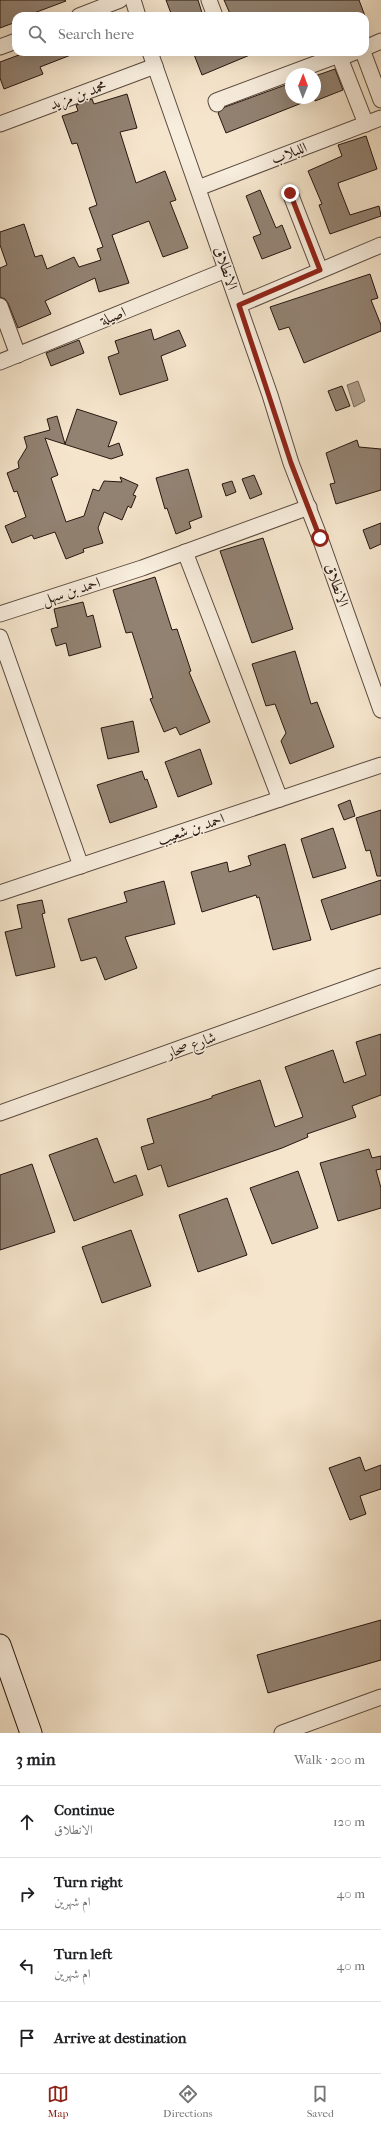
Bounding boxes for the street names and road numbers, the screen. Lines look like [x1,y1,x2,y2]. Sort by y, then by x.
street label: محمد بن مزيد [47,76,110,115]
street label: اللبلاب [269,138,309,168]
street label: الانطلاق [210,244,242,292]
street label: اصيلة [97,303,129,330]
street label: الانطلاق [321,561,353,609]
street label: احمد بن سهل [39,573,103,611]
street label: احمد بن شعيب [155,809,227,850]
street label: شارع صحار [162,1028,220,1067]

